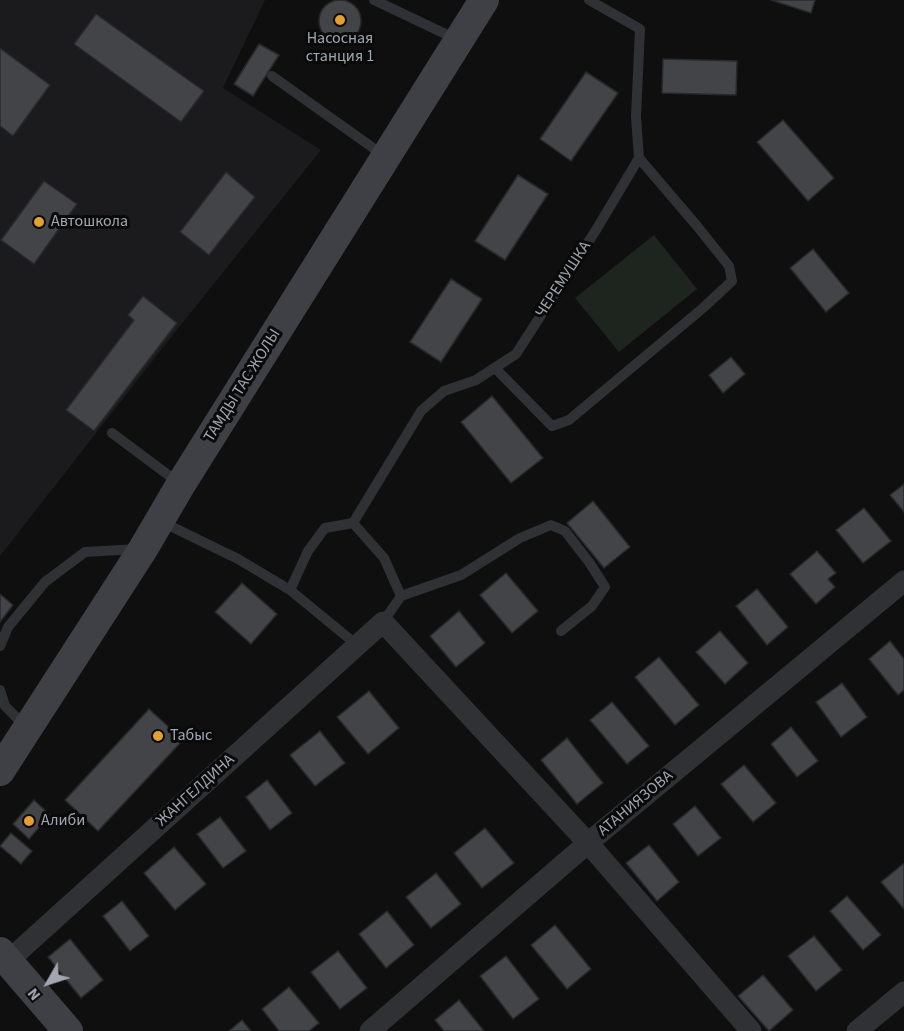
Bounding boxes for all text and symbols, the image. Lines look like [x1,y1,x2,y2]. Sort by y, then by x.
marker: Насосная станция 1 [333,13,347,27]
place label: Насосная станция 1 [306,29,374,67]
place label: Автошкола [51,212,128,232]
marker: Автошкола [32,215,46,229]
street label: ЧЕРЕМУШКА [532,238,596,322]
street label: ТАМДЫ ТАС ЖОЛЫ [201,326,285,446]
place label: Табыс [170,726,212,746]
marker: Табыс [151,729,165,743]
street label: ЖАНГЕЛДИНА [153,751,239,831]
street label: АТАНИЯЗОВА [594,767,678,841]
place label: Алиби [41,811,85,831]
marker: Алиби [22,814,36,828]
north arrow [18,953,78,1013]
text: N [22,983,46,1005]

